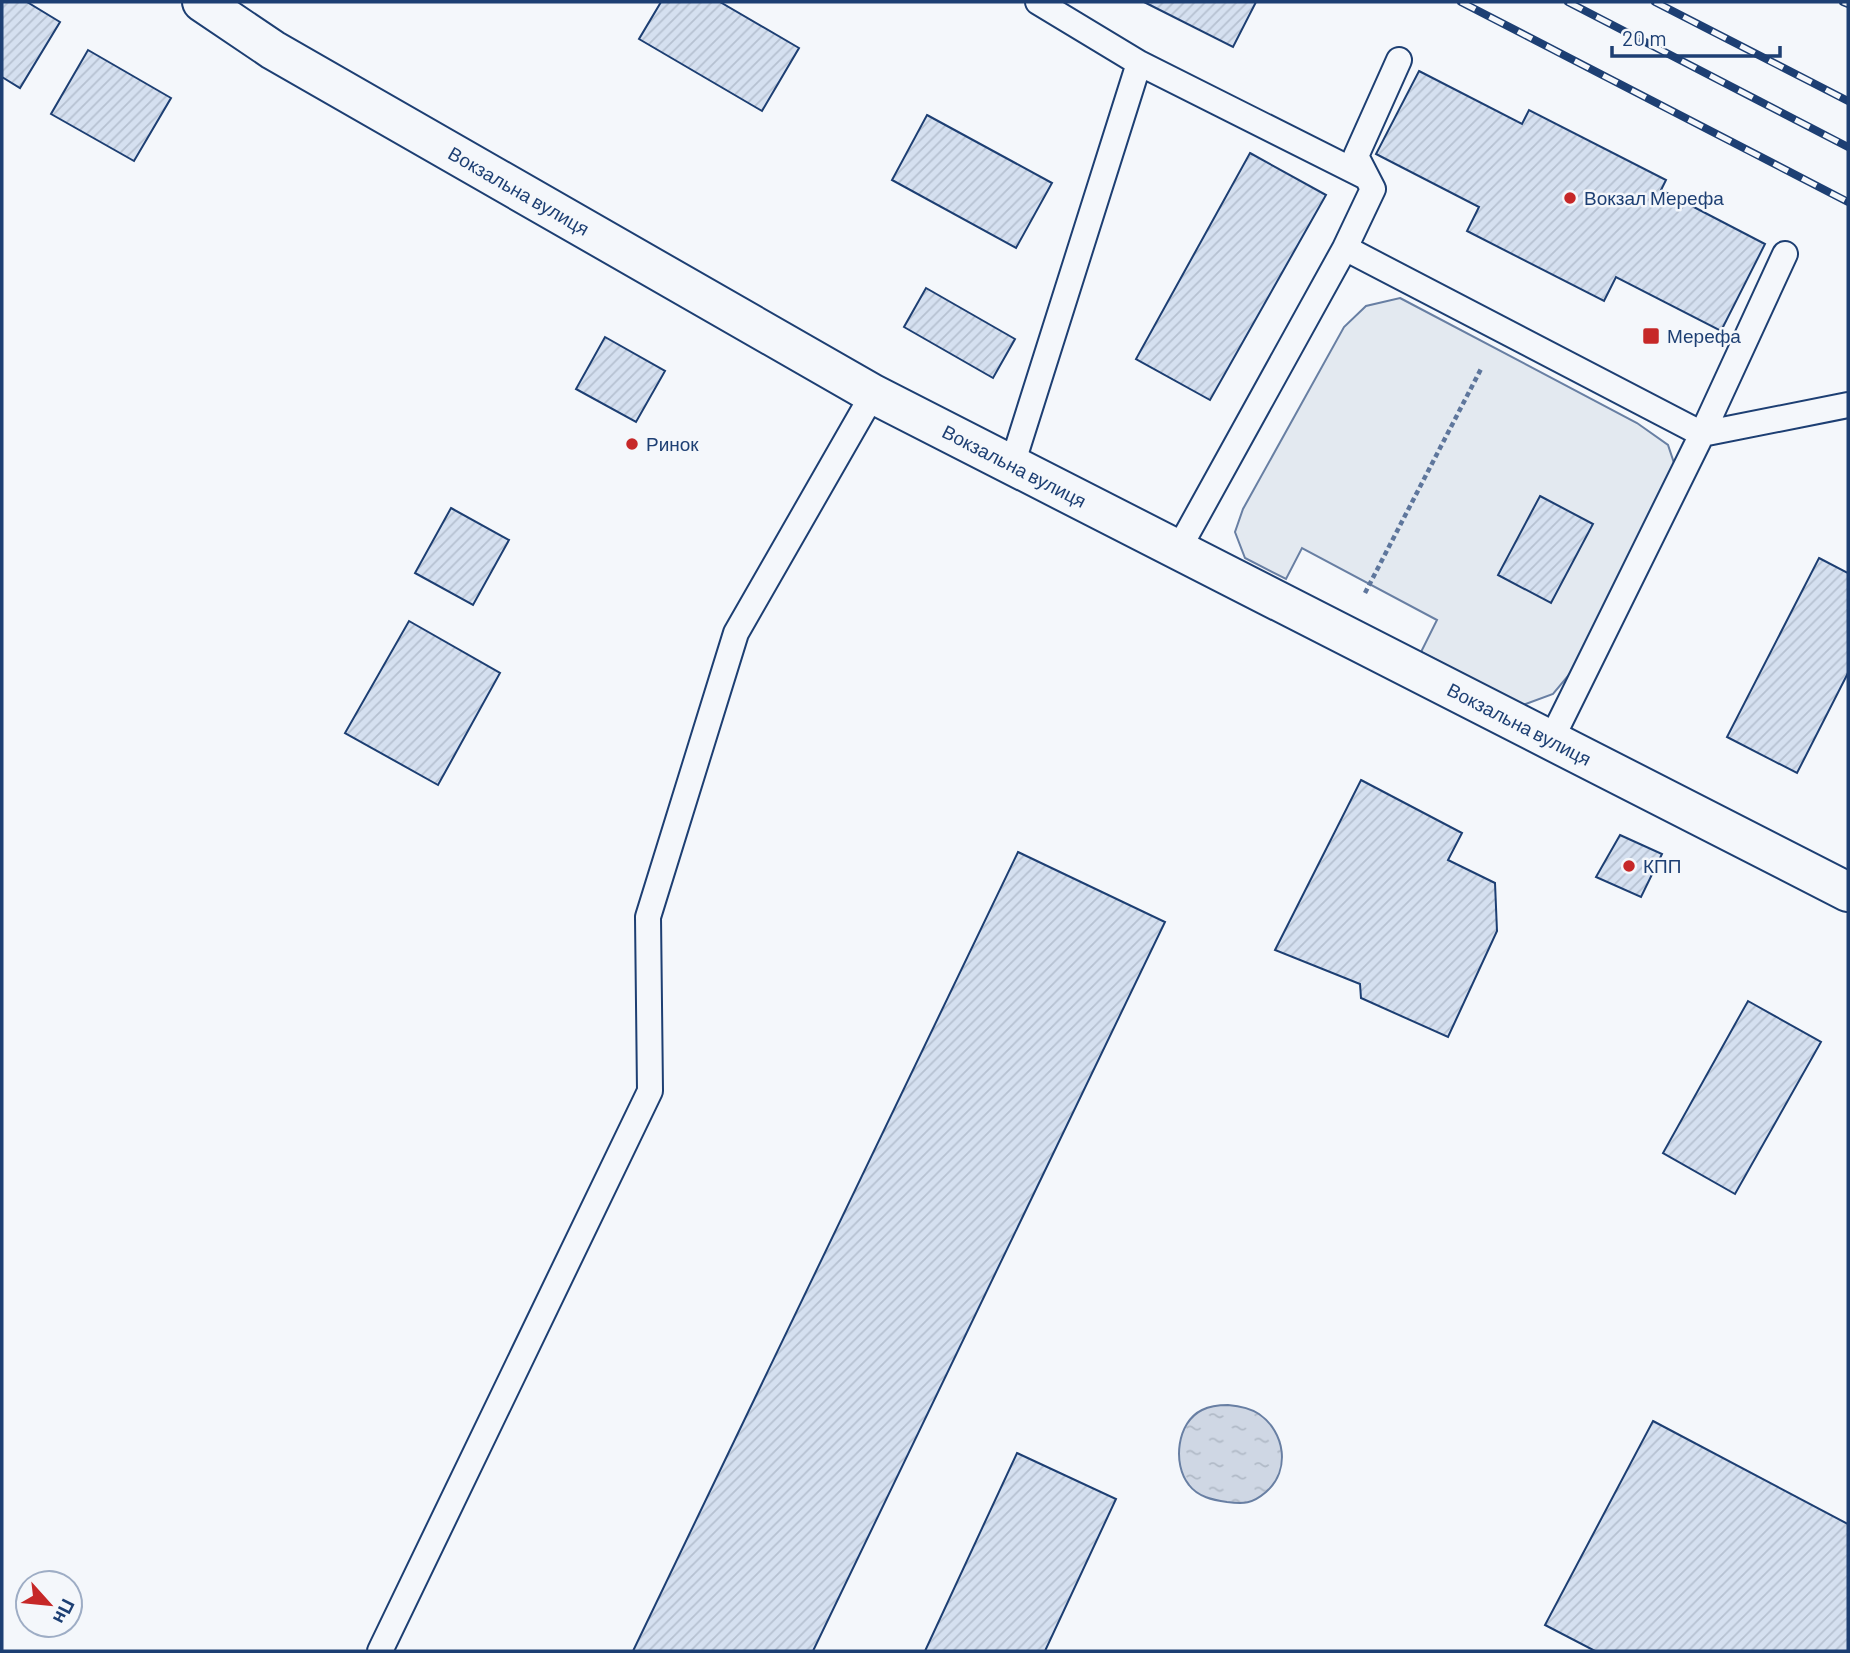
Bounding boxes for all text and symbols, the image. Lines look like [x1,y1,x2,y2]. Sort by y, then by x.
scale bar [1612,14,1780,58]
text: 20 m [1622,25,1667,50]
street label: Вокзальна вулиця [444,141,594,240]
place label: Вокзал Мерефа [1584,186,1724,209]
marker: Вокзал Мерефа [1562,190,1578,206]
place label: Мерефа [1667,324,1741,347]
marker: Мерефа [1641,326,1661,346]
street label: Вокзальна вулиця [939,419,1090,512]
place label: Ринок [646,432,699,455]
marker: Ринок [624,436,640,452]
street label: Вокзальна вулиця [1444,677,1595,770]
place label: КПП [1643,854,1681,877]
marker: КПП [1621,858,1637,874]
north arrow [14,1569,84,1639]
text: Пн [49,1596,81,1628]

